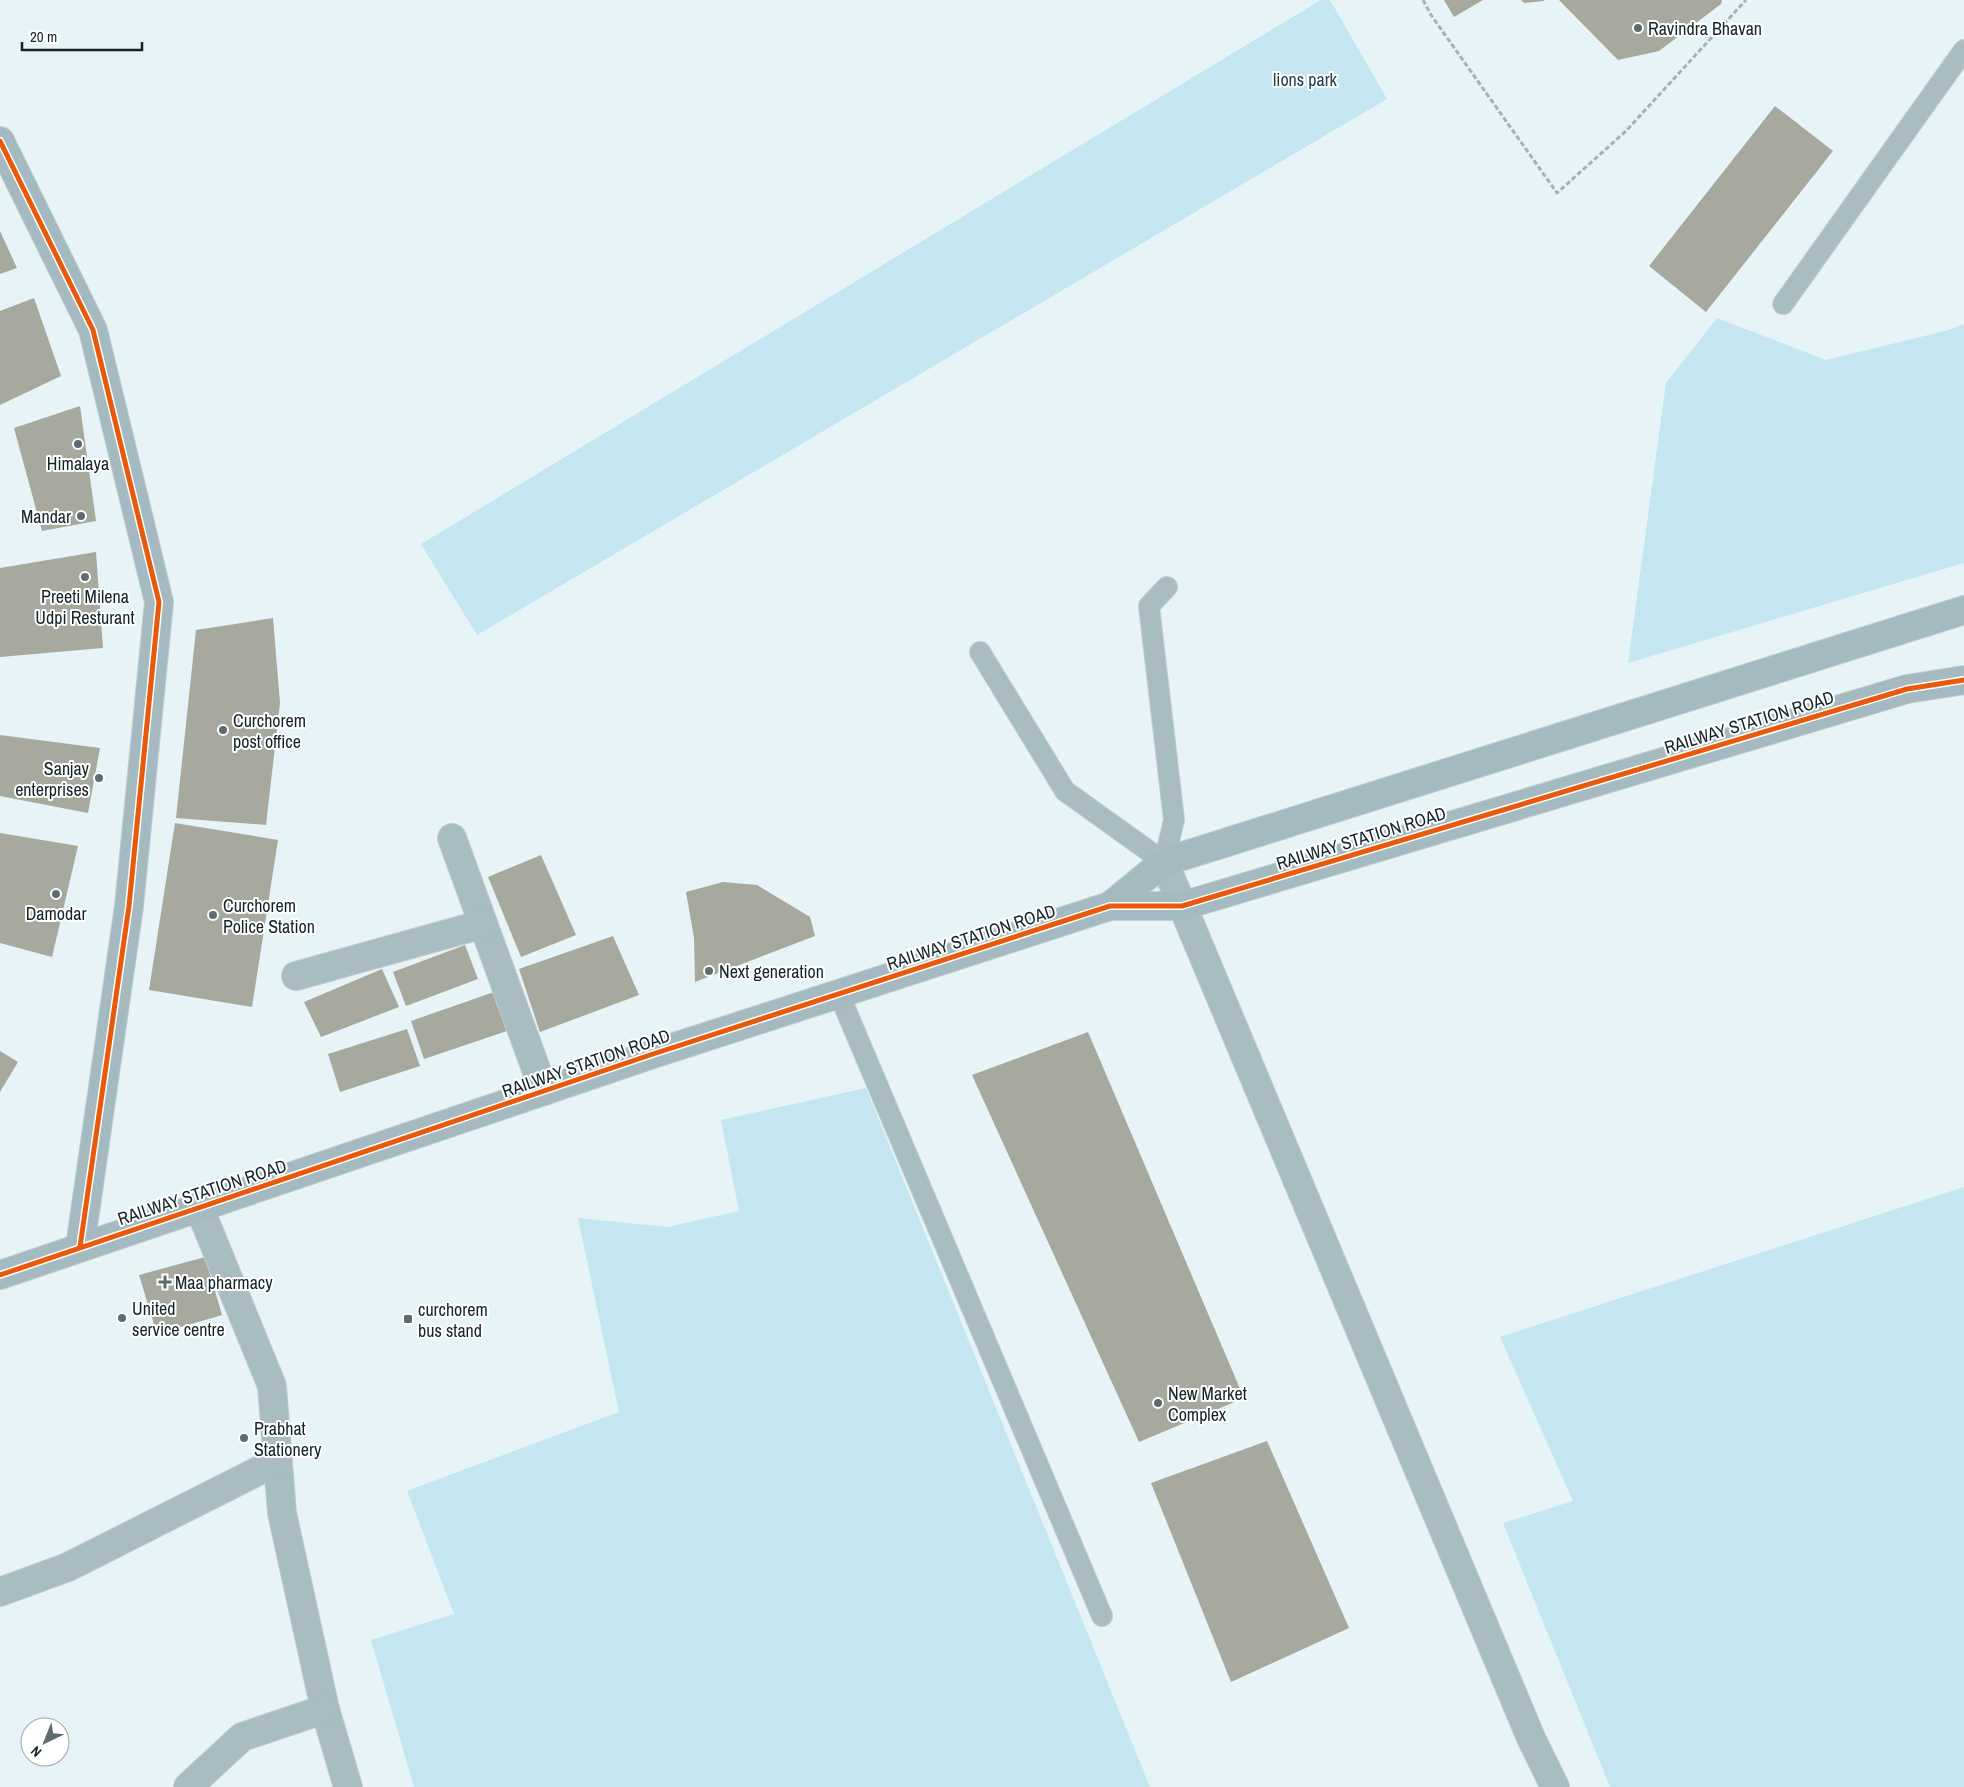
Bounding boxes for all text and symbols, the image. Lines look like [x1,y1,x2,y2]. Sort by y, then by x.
place label: Ravindra Bhavan [1648,16,1762,41]
scale bar [22,20,142,52]
marker: Ravindra Bhavan [1632,22,1644,34]
text: 20 m [30,26,57,47]
park label: lions park [1273,67,1338,92]
marker: Himalaya [72,438,84,450]
place label: Himalaya [47,451,109,476]
place label: Mandar [21,504,71,529]
marker: Mandar [75,510,87,522]
marker: Preeti Milena Udpi Resturant [79,571,91,583]
place label: Preeti Milena Udpi Resturant [35,584,135,630]
street label: RAILWAY STATION ROAD [1661,684,1837,760]
place label: Curchorem post office [233,708,306,754]
marker: Curchorem post office [217,724,229,736]
place label: Sanjay enterprises [15,756,90,802]
marker: Sanjay enterprises [93,772,105,784]
street label: RAILWAY STATION ROAD [1273,800,1449,876]
marker: Damodar [50,888,62,900]
place label: Curchorem Police Station [223,893,315,939]
street label: RAILWAY STATION ROAD [883,898,1059,976]
place label: Damodar [26,901,86,926]
marker: Curchorem Police Station [207,909,219,921]
place label: Next generation [719,959,824,984]
marker: Next generation [703,965,715,977]
street label: RAILWAY STATION ROAD [499,1023,673,1103]
street label: RAILWAY STATION ROAD [114,1153,290,1231]
place label: Maa pharmacy [175,1270,273,1295]
marker: Maa pharmacy [159,1276,171,1288]
place label: United service centre [132,1296,225,1342]
place label: curchorem bus stand [418,1297,488,1343]
marker: United service centre [116,1312,128,1324]
marker: curchorem bus stand [402,1313,414,1325]
place label: New Market Complex [1168,1381,1247,1427]
marker: New Market Complex [1152,1397,1164,1409]
place label: Prabhat Stationery [254,1416,322,1462]
marker: Prabhat Stationery [238,1432,250,1444]
north arrow [20,1717,70,1767]
text: N [27,1742,45,1761]

